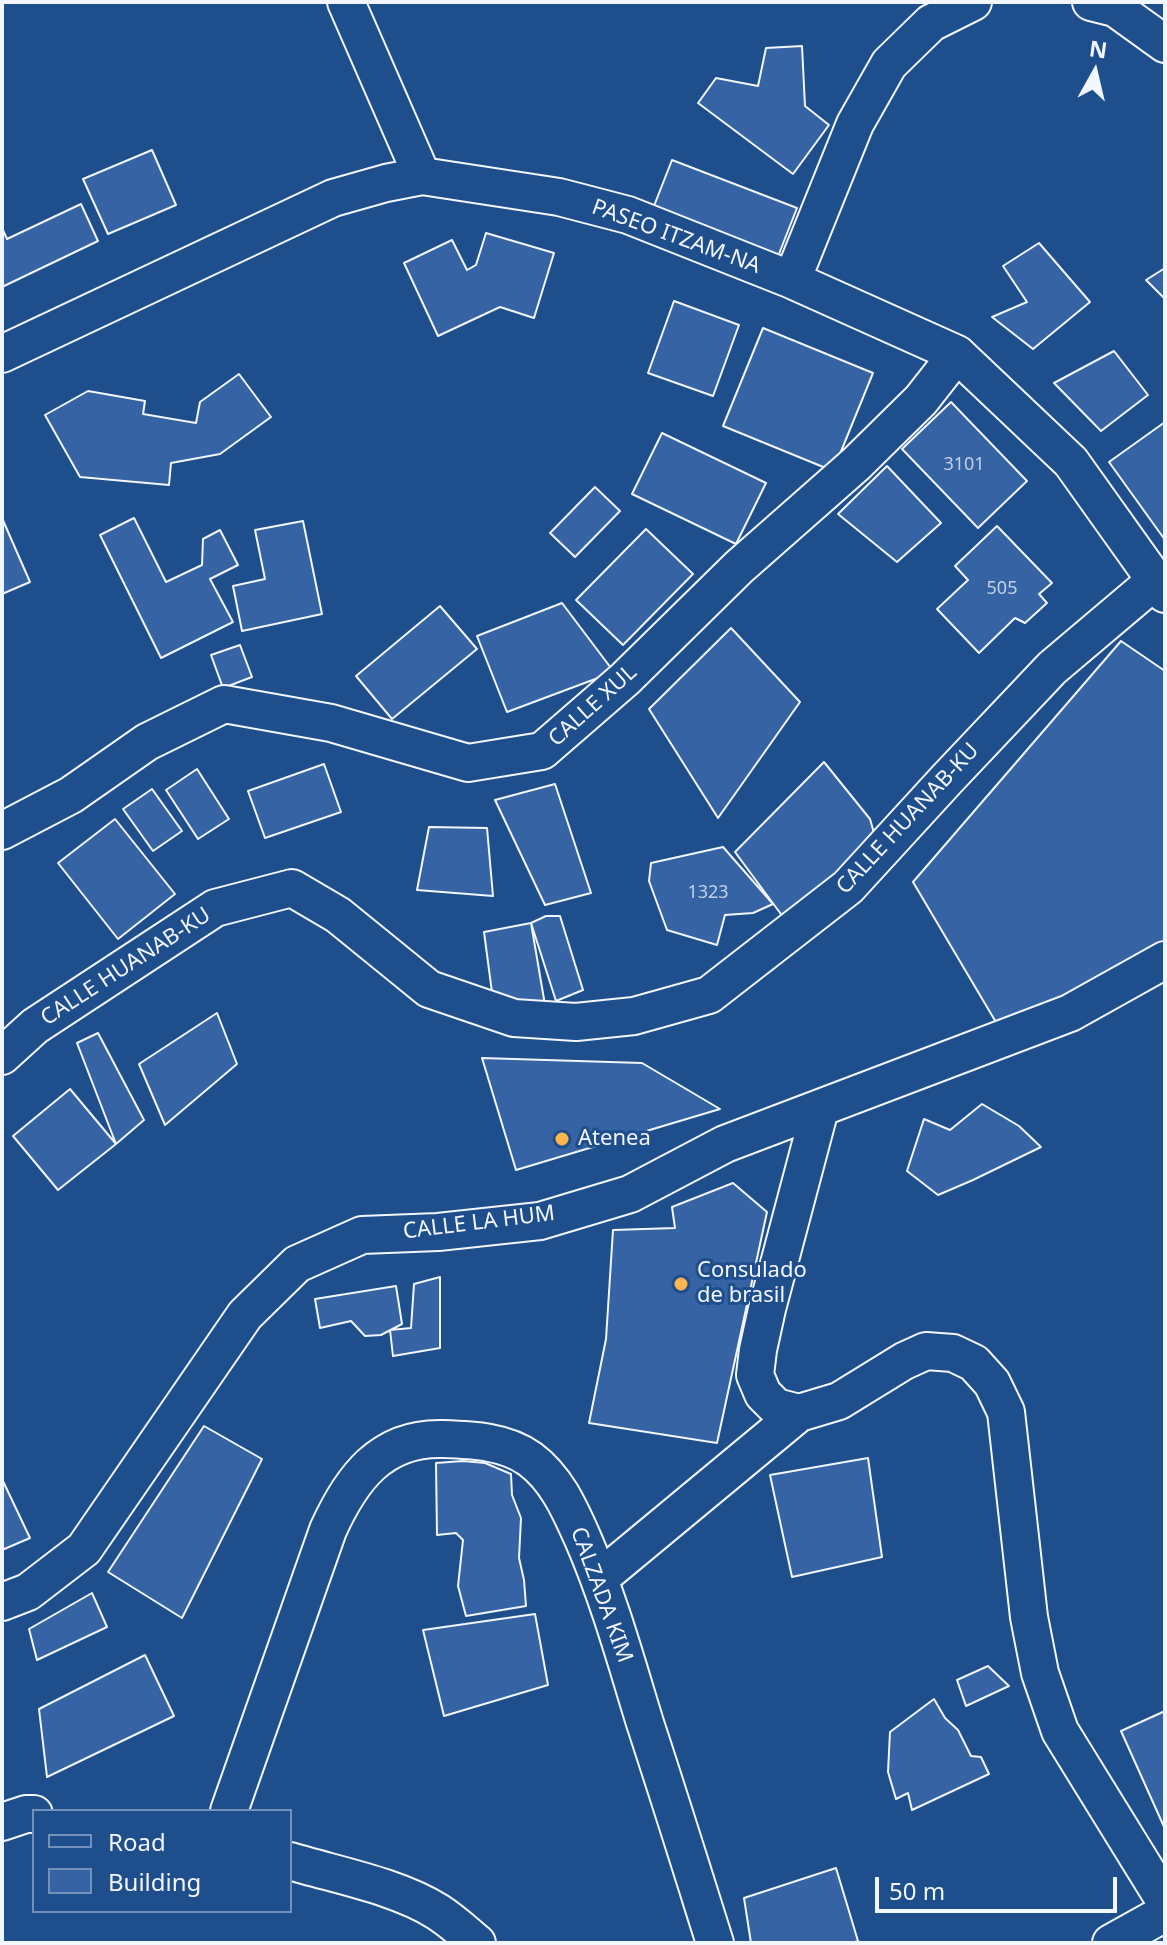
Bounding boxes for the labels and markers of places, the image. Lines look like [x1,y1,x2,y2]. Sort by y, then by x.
place label: Atenea [578,1126,651,1152]
marker: Atenea [553,1130,571,1148]
place label: Consulado de brasil [697,1258,807,1310]
marker: Consulado de brasil [672,1275,690,1293]

